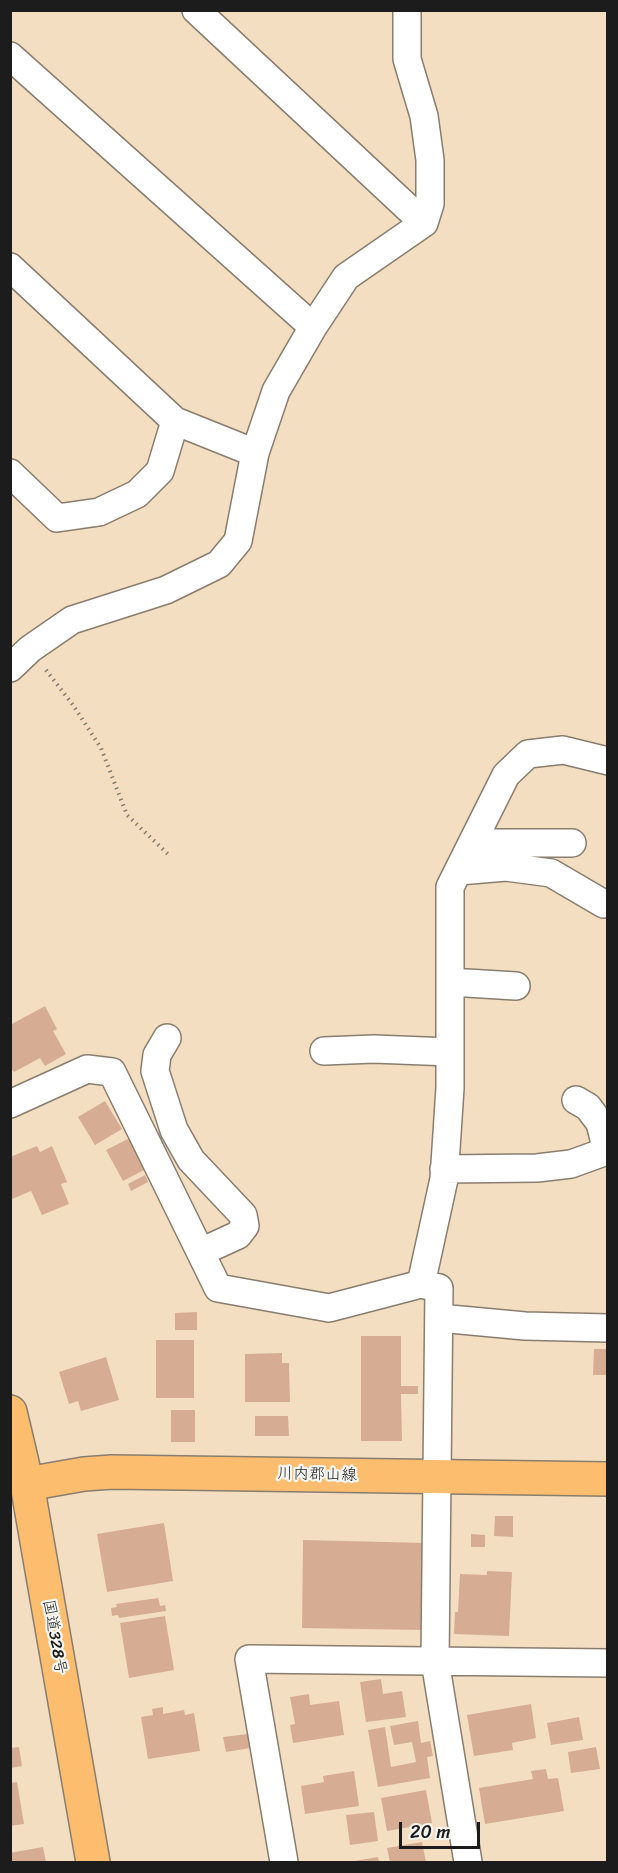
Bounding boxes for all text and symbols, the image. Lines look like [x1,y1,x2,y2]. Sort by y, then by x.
street label: 川内郡山線 [277,1465,357,1485]
street label: 国道328号 [38,1598,70,1676]
scale bar [402,1810,483,1848]
text: 20 m [410,1816,450,1848]

